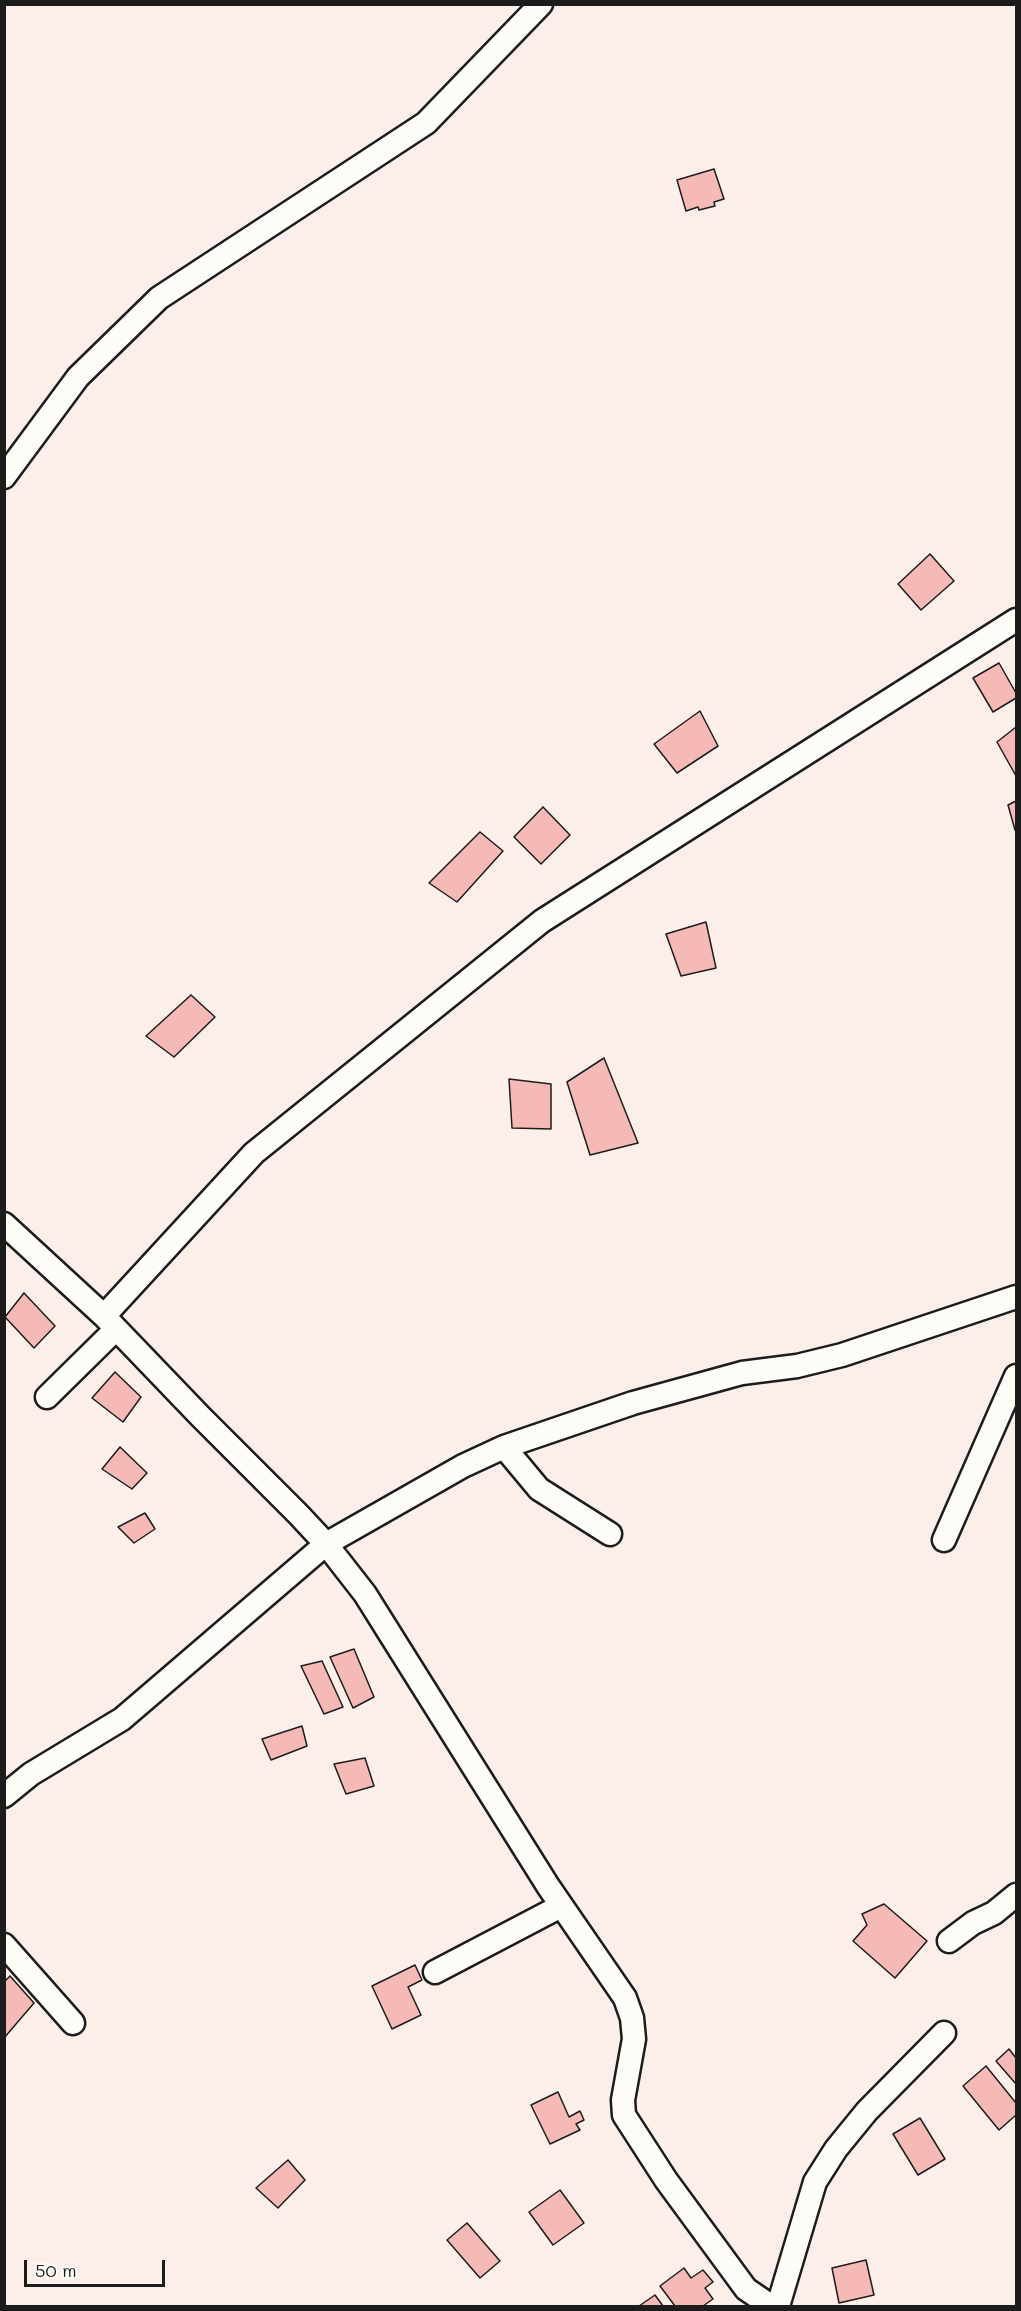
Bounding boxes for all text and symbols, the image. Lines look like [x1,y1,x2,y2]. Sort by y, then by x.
scale bar [27,2248,168,2286]
text: 50 m [35,2258,77,2282]

